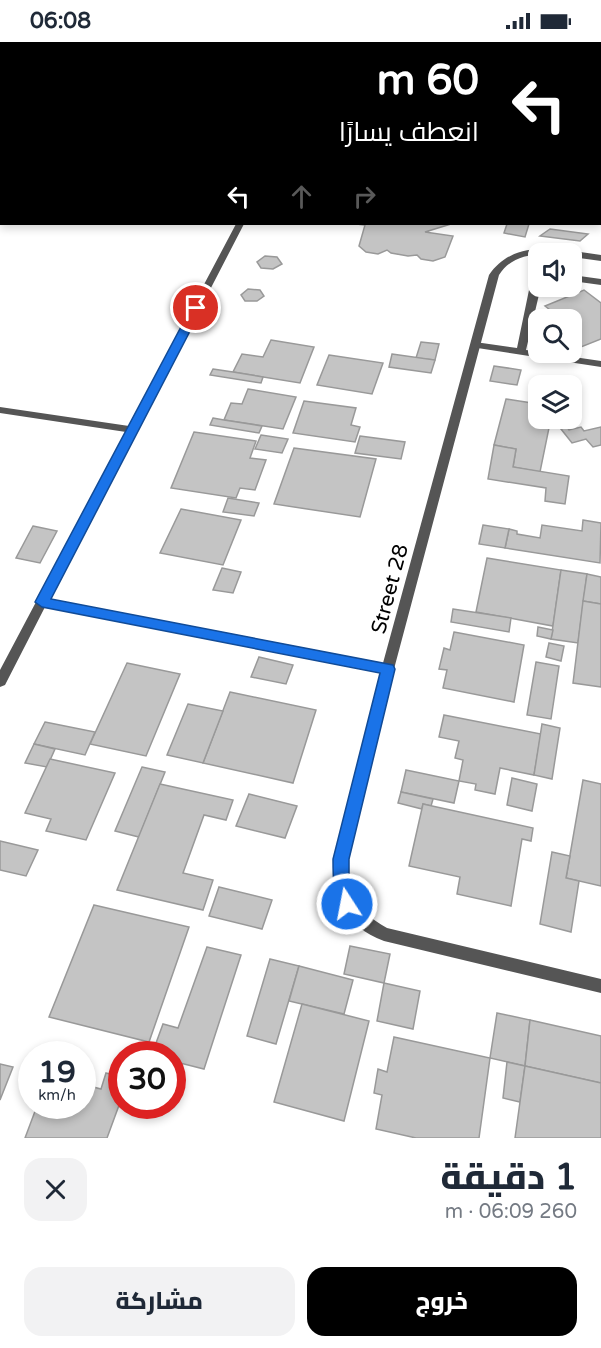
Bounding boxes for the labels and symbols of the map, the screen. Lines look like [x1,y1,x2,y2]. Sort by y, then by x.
pin [170,282,221,333]
street label: Street 28 [366,541,414,637]
position arrow [315,872,379,936]
speed limit sign: 30 [108,1041,186,1119]

